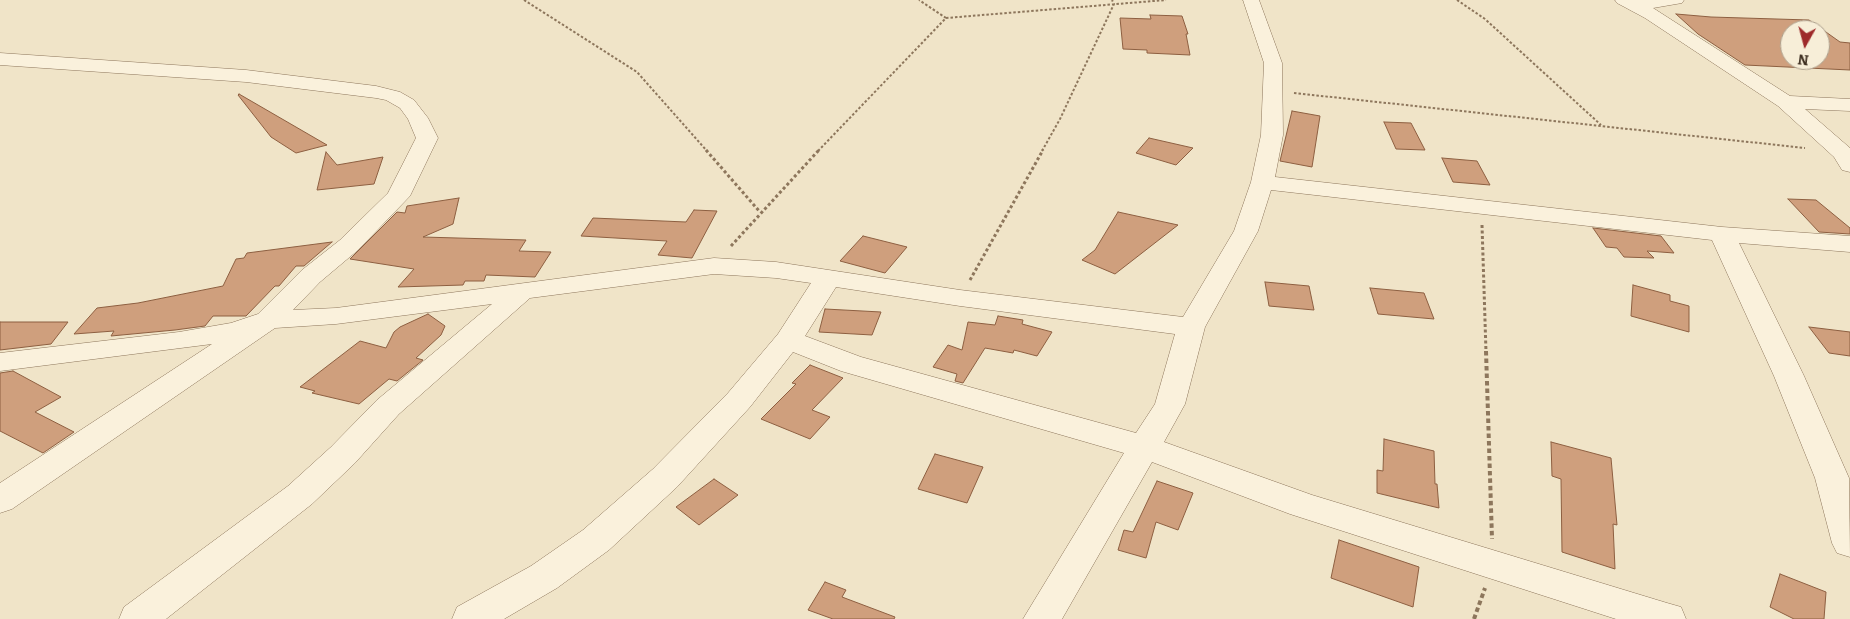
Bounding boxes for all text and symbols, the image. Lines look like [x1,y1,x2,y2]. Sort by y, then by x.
north arrow [1780,20,1830,70]
text: N [1797,50,1810,68]

